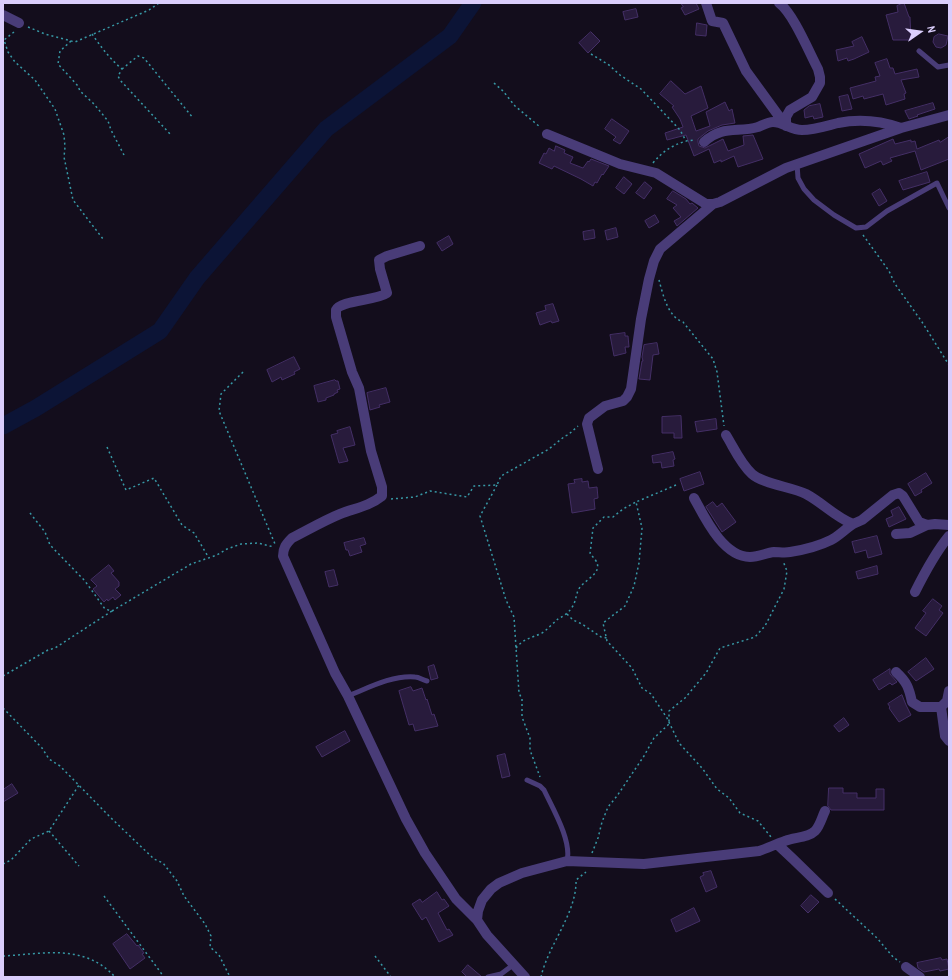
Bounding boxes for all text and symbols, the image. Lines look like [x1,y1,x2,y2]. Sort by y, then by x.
north arrow [900,12,940,52]
text: N [924,25,939,34]

